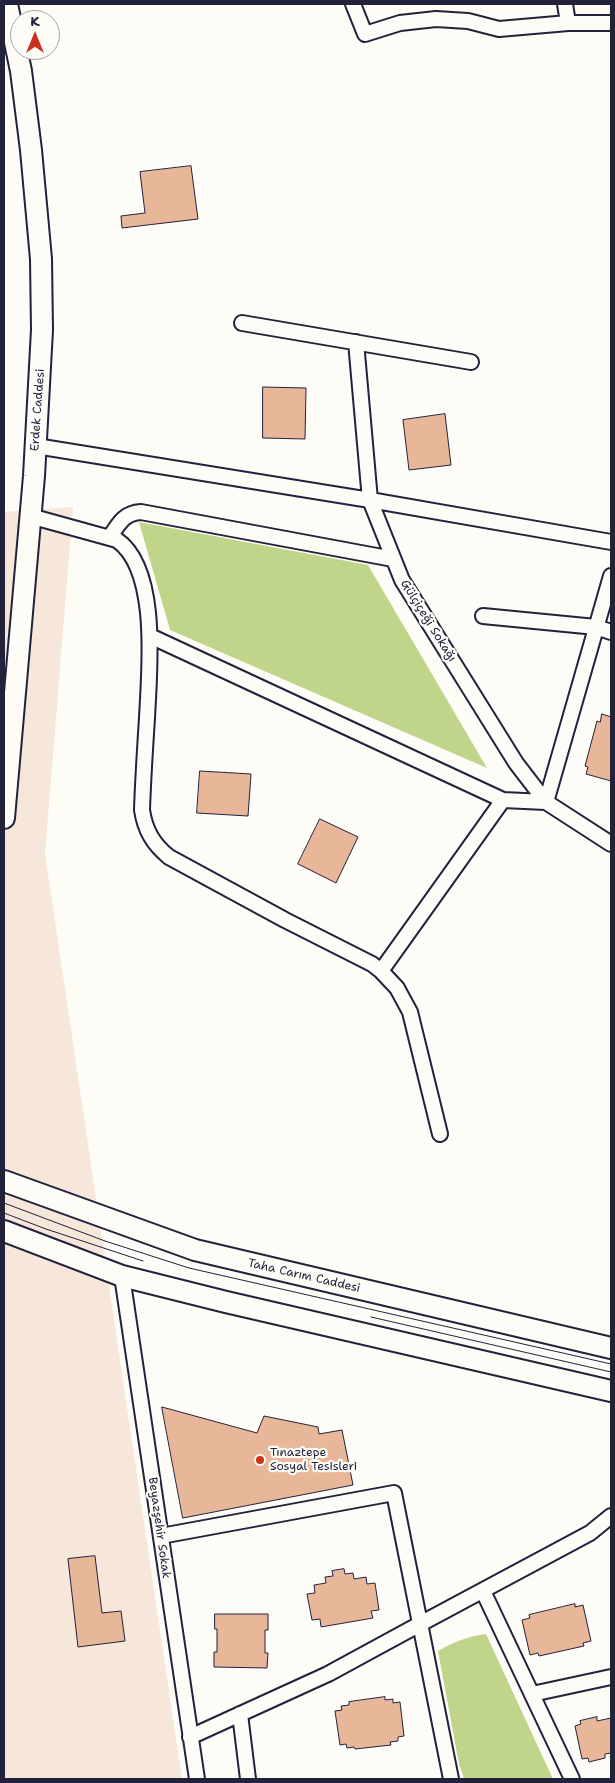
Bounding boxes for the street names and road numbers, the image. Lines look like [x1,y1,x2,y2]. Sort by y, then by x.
street label: Erdek Caddesi [28,368,48,452]
street label: Gülçiçeği Sokağı [397,577,459,665]
street label: Taha Carım Caddesi [246,1256,362,1296]
street label: Beyazşehir Sokak [145,1476,173,1580]

